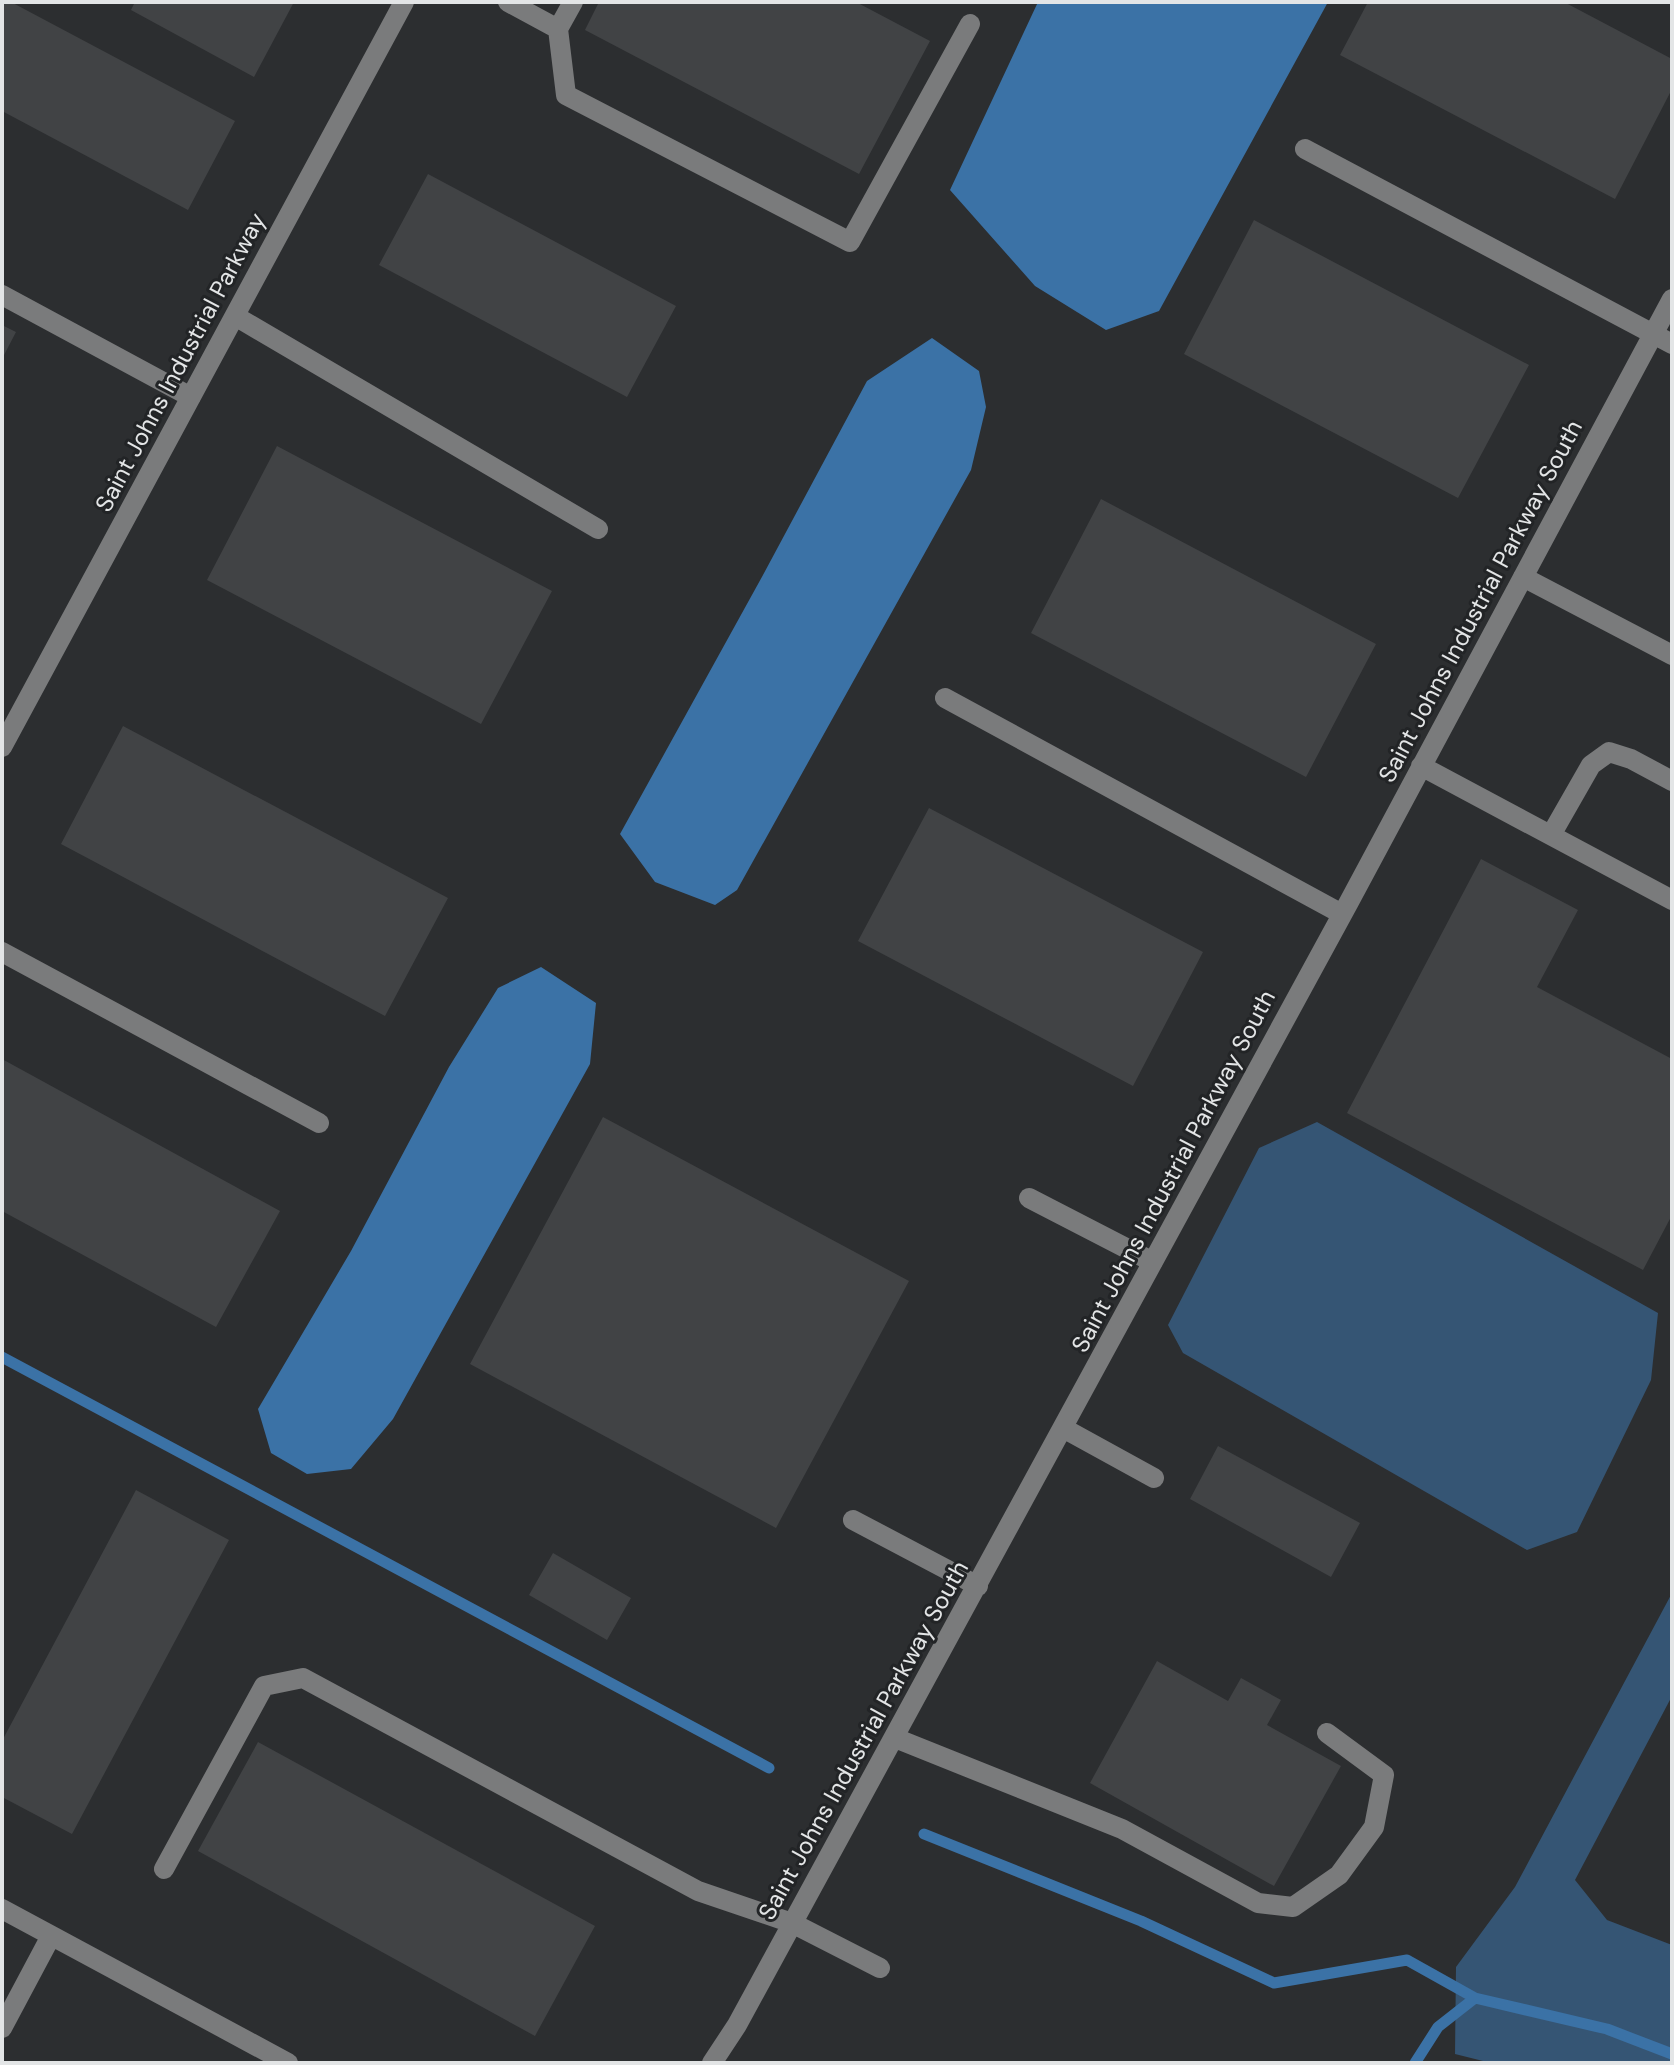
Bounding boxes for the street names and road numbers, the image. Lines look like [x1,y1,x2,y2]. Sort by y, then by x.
street label: Saint Johns Industrial Parkway [88,207,272,517]
street label: Saint Johns Industrial Parkway South [1371,415,1589,787]
street label: Saint Johns Industrial Parkway South [1064,985,1282,1357]
street label: Saint Johns Industrial Parkway South [751,1555,975,1925]

